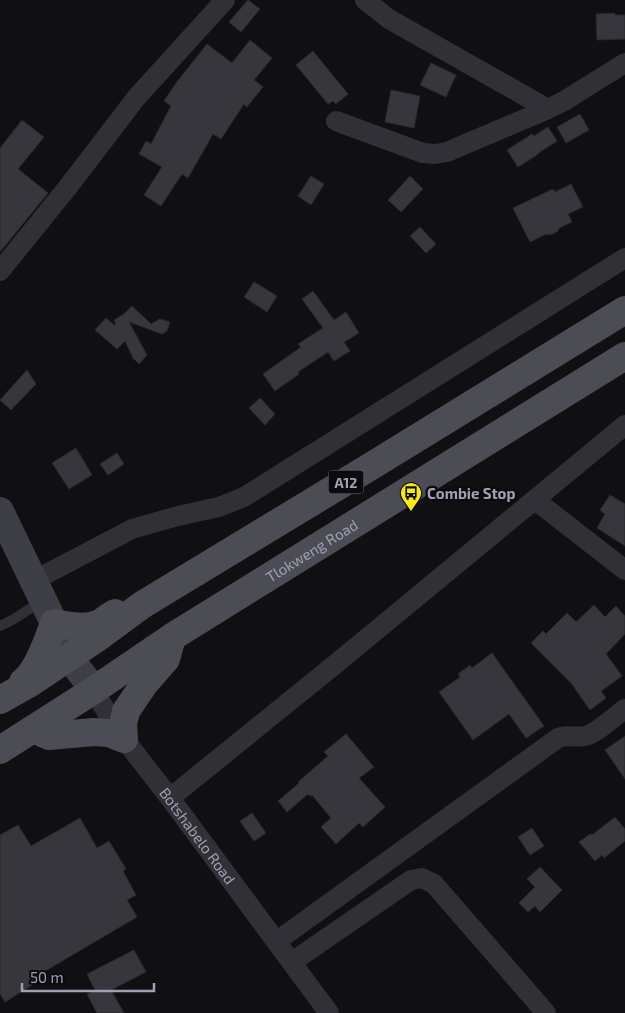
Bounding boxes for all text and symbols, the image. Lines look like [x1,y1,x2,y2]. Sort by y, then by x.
road number: A12 [328,471,364,494]
bus stop icon: Combie Stop [399,481,423,512]
place label: Combie Stop [427,484,515,502]
street label: Tlokweng Road [262,515,361,586]
street label: Botshabelo Road [156,784,239,887]
scale bar [22,960,155,992]
text: 50 m [30,968,64,986]

